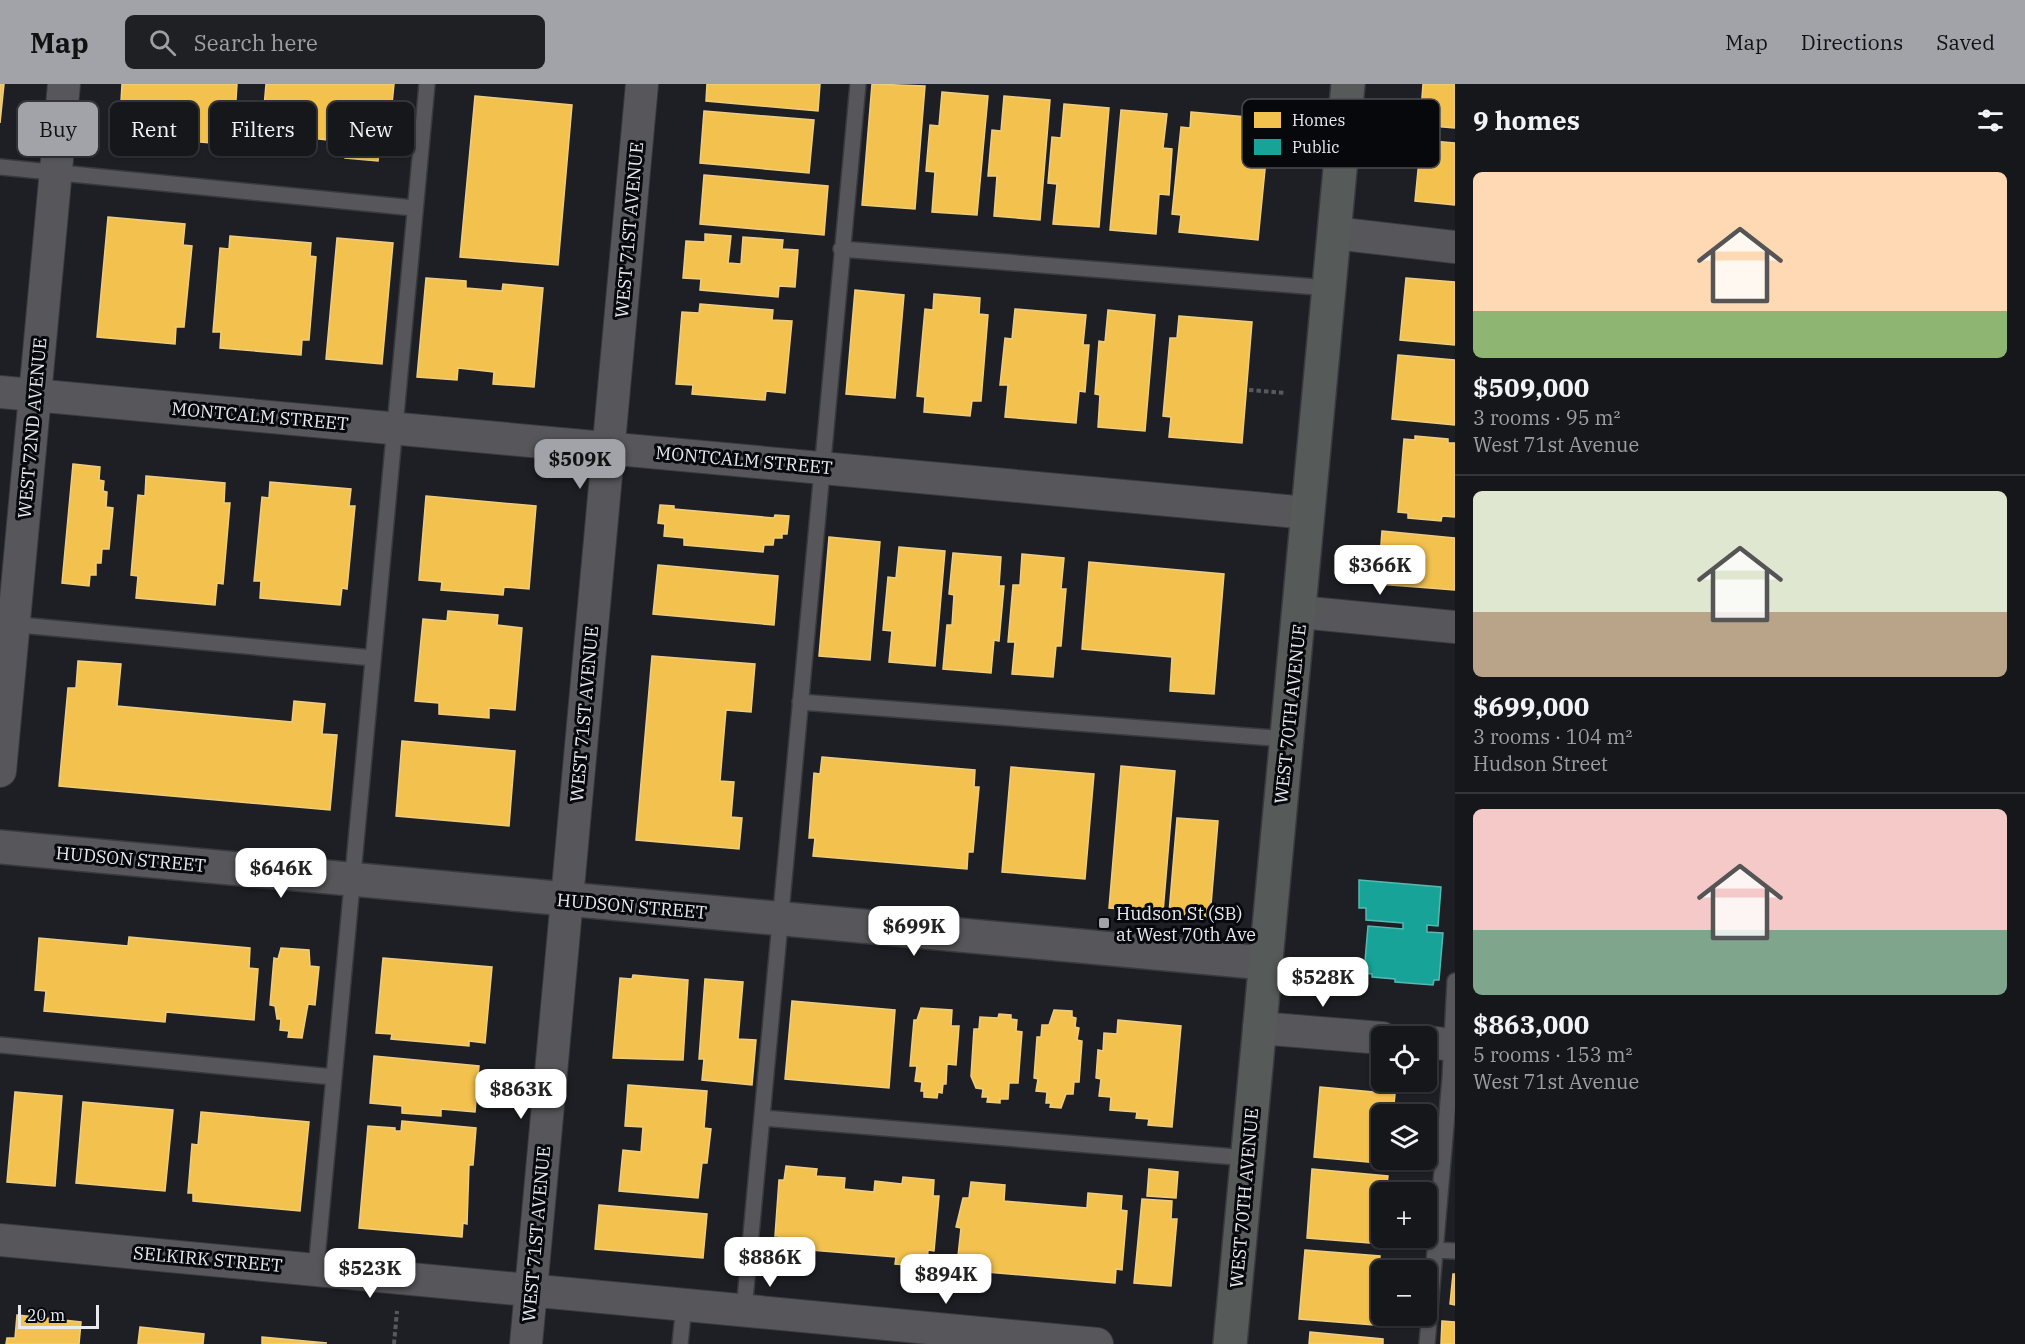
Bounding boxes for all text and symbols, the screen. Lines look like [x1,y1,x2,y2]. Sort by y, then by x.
search box [125,15,545,69]
text: Map [30,24,89,61]
icon: search [146,26,179,59]
text: Search here [194,28,318,57]
text: Map [1725,28,1768,56]
text: Directions [1801,28,1903,56]
text: Saved [1936,28,1995,56]
legend [1242,99,1440,168]
chip: Buy [18,102,98,156]
chip: Rent [110,102,198,156]
chip: Filters [210,102,316,156]
chip: New [328,102,414,156]
text: 9 homes [1473,103,1580,137]
icon: filters [1974,104,2007,137]
text: Homes [1292,110,1345,130]
text: Public [1292,137,1340,157]
street label: WEST 71ST AVENUE [610,141,648,319]
icon: home [1686,211,1794,319]
street label: WEST 72ND AVENUE [13,337,51,519]
text: $509,000 [1473,370,1589,404]
street label: MONTCALM STREET [171,397,350,435]
text: 3 rooms · 95 m² [1473,404,1620,431]
text: West 71st Avenue [1473,431,1639,458]
pin: $509K [538,439,622,490]
street label: MONTCALM STREET [655,441,834,479]
text: $509K [548,445,612,472]
icon: home [1686,530,1794,638]
pin: $366K [1338,545,1422,596]
text: $366K [1348,551,1412,578]
street label: WEST 70TH AVENUE [1269,623,1311,805]
street label: WEST 71ST AVENUE [565,625,603,803]
text: $699,000 [1473,689,1589,723]
text: 3 rooms · 104 m² [1473,723,1632,750]
text: Hudson Street [1473,750,1608,777]
street label: HUDSON STREET [55,841,207,877]
pin: $646K [239,848,323,899]
icon: home [1686,848,1794,956]
text: $646K [249,854,313,881]
street label: HUDSON STREET [556,888,708,924]
place label: Hudson St (SB) at West 70th Ave [1116,902,1256,946]
pin: $699K [872,906,956,957]
text: $699K [882,912,946,939]
marker: Hudson St (SB) at West 70th Ave [1097,916,1111,930]
pin: $528K [1281,957,1365,1008]
text: $528K [1291,963,1355,990]
text: $863,000 [1473,1007,1589,1041]
map controls [1371,1026,1437,1326]
button: locate [1371,1026,1437,1092]
text: 5 rooms · 153 m² [1473,1041,1632,1068]
text: West 71st Avenue [1473,1068,1639,1095]
pin: $863K [479,1069,563,1120]
text: $863K [489,1075,553,1102]
button: layers [1371,1104,1437,1170]
street label: WEST 70TH AVENUE [1225,1107,1263,1289]
street label: WEST 71ST AVENUE [517,1145,555,1323]
button: + [1371,1182,1437,1248]
pin: $886K [728,1237,812,1288]
street label: SELKIRK STREET [132,1241,284,1277]
text: $886K [738,1243,802,1270]
pin: $523K [328,1248,412,1299]
text: $523K [338,1254,402,1281]
pin: $894K [904,1254,988,1305]
text: $894K [914,1260,978,1287]
button: − [1371,1260,1437,1326]
scale bar [18,1302,99,1330]
text: 20 m [27,1305,65,1325]

